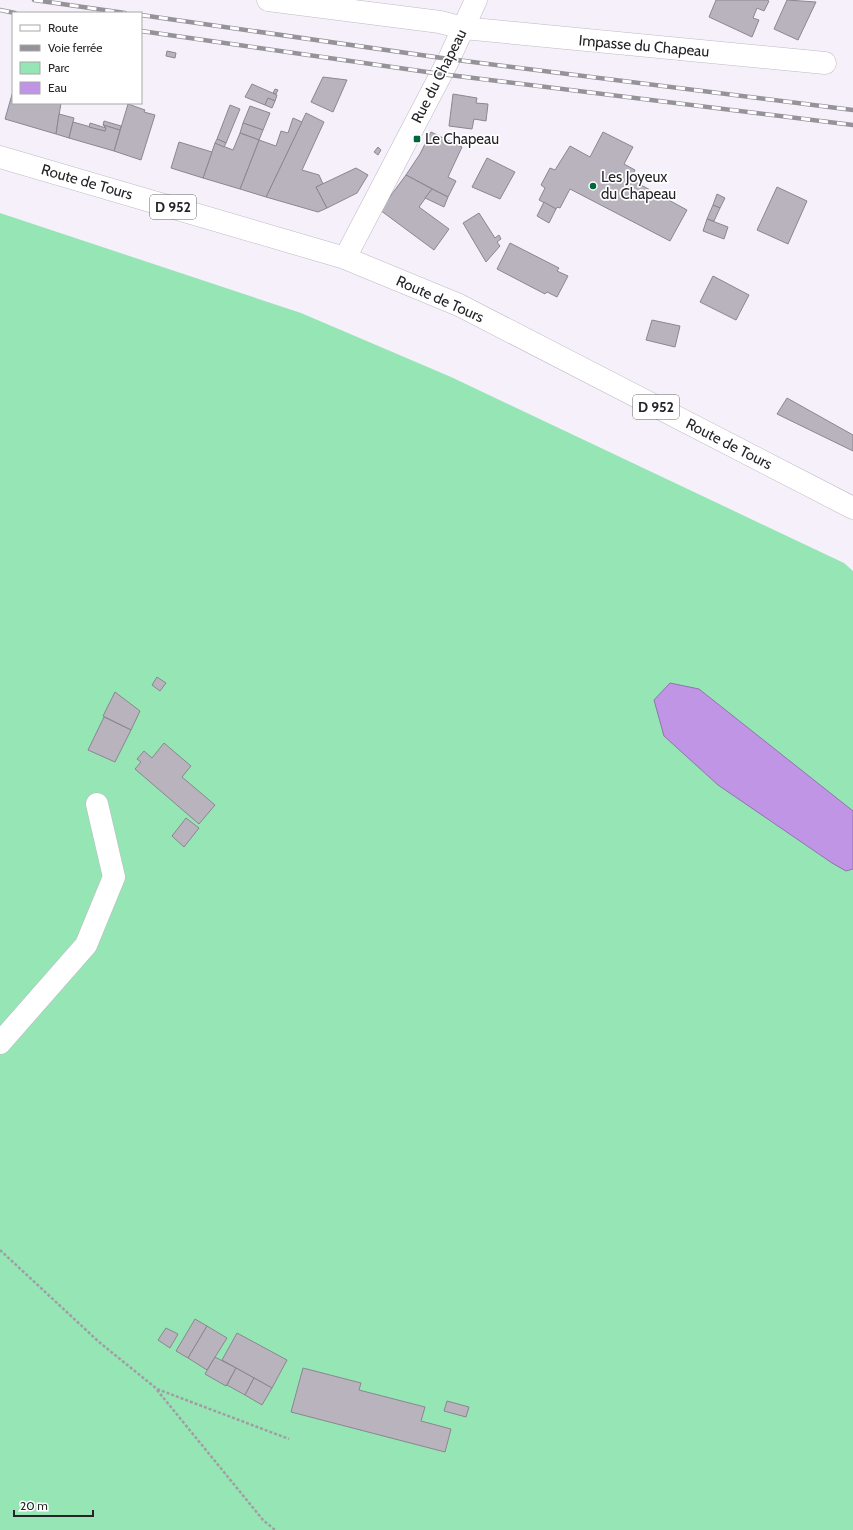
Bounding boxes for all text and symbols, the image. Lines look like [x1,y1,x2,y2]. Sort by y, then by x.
legend [12,12,142,104]
text: Route [48,20,78,35]
street label: Rue du Chapeau [408,26,470,126]
street label: Impasse du Chapeau [578,31,710,61]
text: Voie ferrée [48,40,102,55]
text: Parc [48,60,70,75]
text: Eau [48,80,67,95]
place label: Le Chapeau [425,130,499,148]
marker: Le Chapeau [412,134,422,144]
street label: Route de Tours [39,160,135,204]
place label: Les Joyeux du Chapeau [601,168,676,203]
marker: Les Joyeux du Chapeau [588,181,598,191]
road number: D 952 [150,195,196,219]
street label: Route de Tours [393,272,487,326]
road number: D 952 [633,395,679,419]
street label: Route de Tours [683,415,775,473]
scale bar [14,1492,93,1518]
text: 20 m [20,1498,48,1513]

